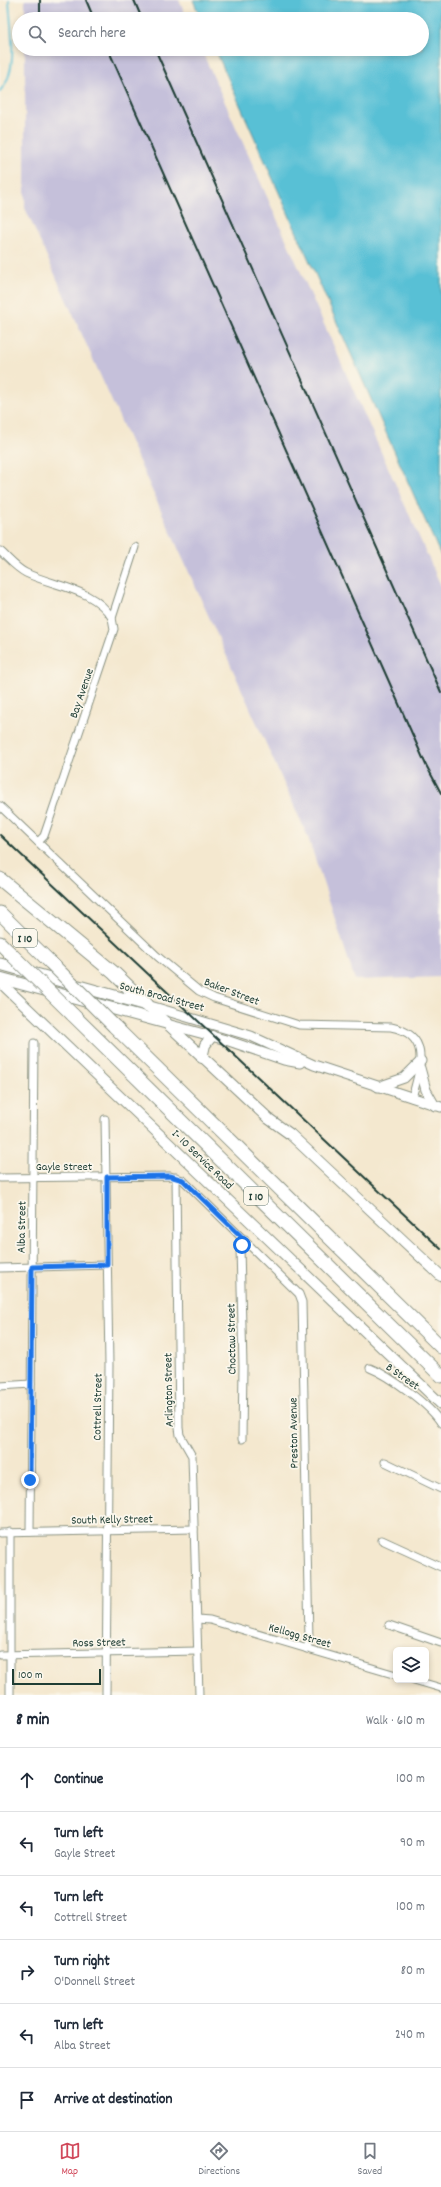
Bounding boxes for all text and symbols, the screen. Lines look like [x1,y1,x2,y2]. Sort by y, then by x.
search box [12,12,429,56]
icon: search [26,23,48,45]
text: Search here [58,23,126,45]
street label: Bay Avenue [66,666,99,721]
road number: I 10 [13,929,37,947]
street label: Baker Street [201,974,262,1011]
street label: South Broad Street [117,978,206,1017]
street label: I- 10 Service Road [167,1126,237,1194]
street label: Gayle Street [36,1159,93,1176]
road number: I 10 [244,1187,268,1205]
street label: Alba Street [14,1200,31,1253]
route start [233,1236,251,1254]
street label: Choctaw Street [223,1303,242,1375]
street label: Arlington Street [160,1352,179,1427]
street label: B Street [382,1359,423,1395]
street label: Cottrell Street [89,1373,108,1441]
street label: Preston Avenue [285,1397,304,1469]
route end [21,1471,39,1489]
street label: South Kelly Street [71,1511,154,1530]
street label: Kellogg Street [266,1619,333,1654]
street label: Ross Street [72,1635,126,1652]
map controls [393,1647,429,1683]
button: layers [393,1647,429,1683]
scale bar [12,1667,101,1686]
text: 100 m [18,1668,42,1684]
text: 8 min [16,1709,49,1733]
text: Walk · 610 m [366,1712,425,1731]
icon: ahead [16,1769,38,1791]
text: Continue [54,1769,103,1791]
text: 100 m [396,1770,425,1789]
text: Turn left [54,1823,103,1845]
icon: left [16,1833,38,1855]
text: 90 m [400,1834,425,1853]
text: Gayle Street [54,1845,115,1864]
text: Turn left [54,1887,103,1909]
icon: left [16,1897,38,1919]
text: 100 m [396,1898,425,1917]
text: Cottrell Street [54,1909,127,1928]
text: Turn right [54,1951,110,1973]
icon: right [16,1961,38,1983]
text: 80 m [401,1962,425,1981]
text: O'Donnell Street [54,1973,135,1992]
text: Turn left [54,2015,103,2037]
icon: left [16,2025,38,2047]
text: 240 m [395,2026,425,2045]
text: Alba Street [54,2037,111,2056]
icon: arrive [16,2089,38,2111]
text: Arrive at destination [54,2089,172,2111]
tab: Map [59,2140,81,2180]
tab: Directions [198,2140,240,2180]
tab: Saved [358,2140,382,2180]

